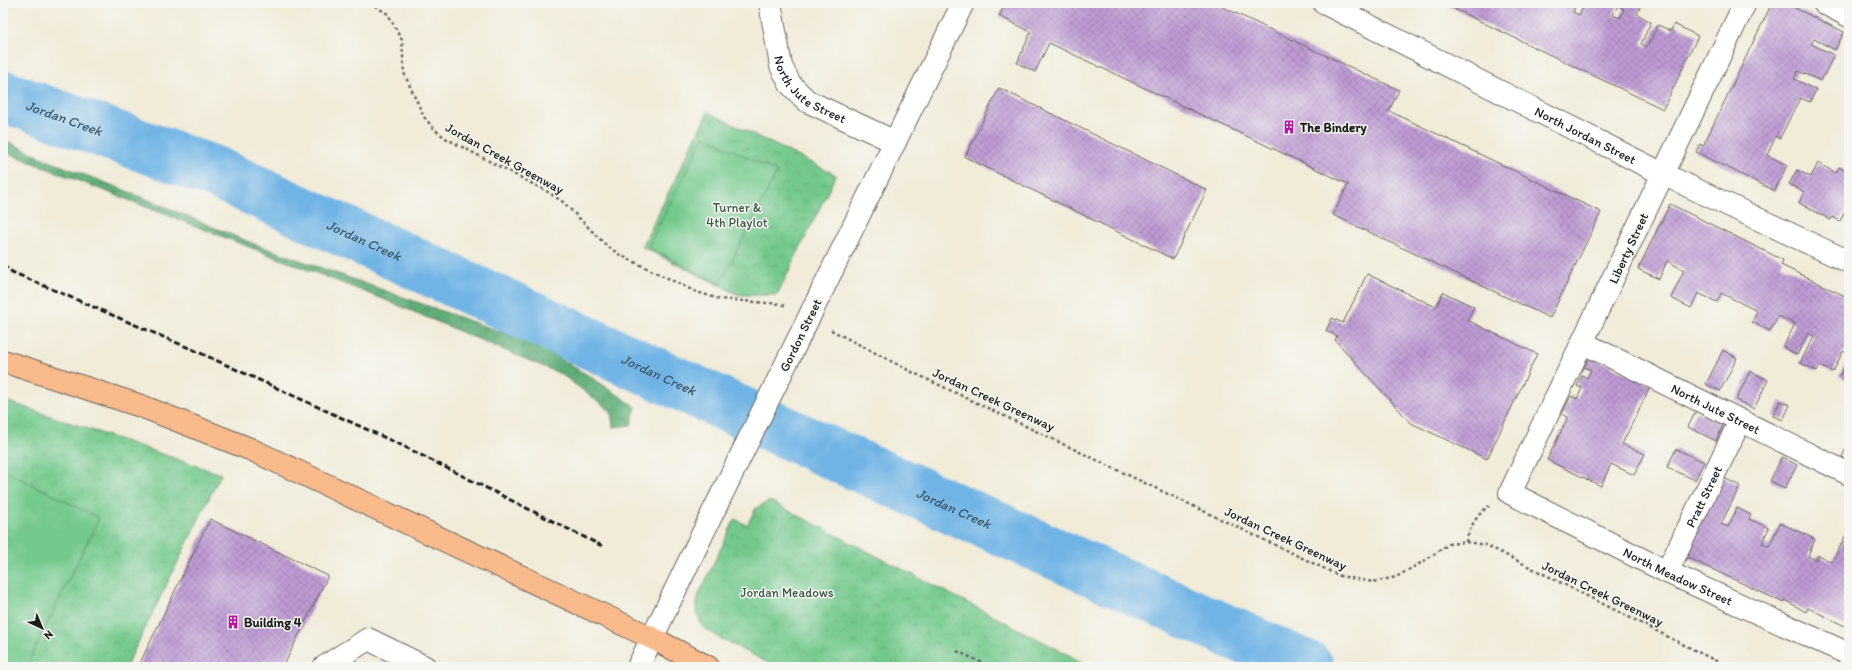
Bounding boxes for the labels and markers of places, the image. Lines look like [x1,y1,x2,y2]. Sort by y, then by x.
building icon: The Bindery [1281,119,1297,135]
place label: The Bindery [1299,120,1367,136]
building icon: Building 4 [225,614,241,630]
place label: Building 4 [244,615,302,631]

